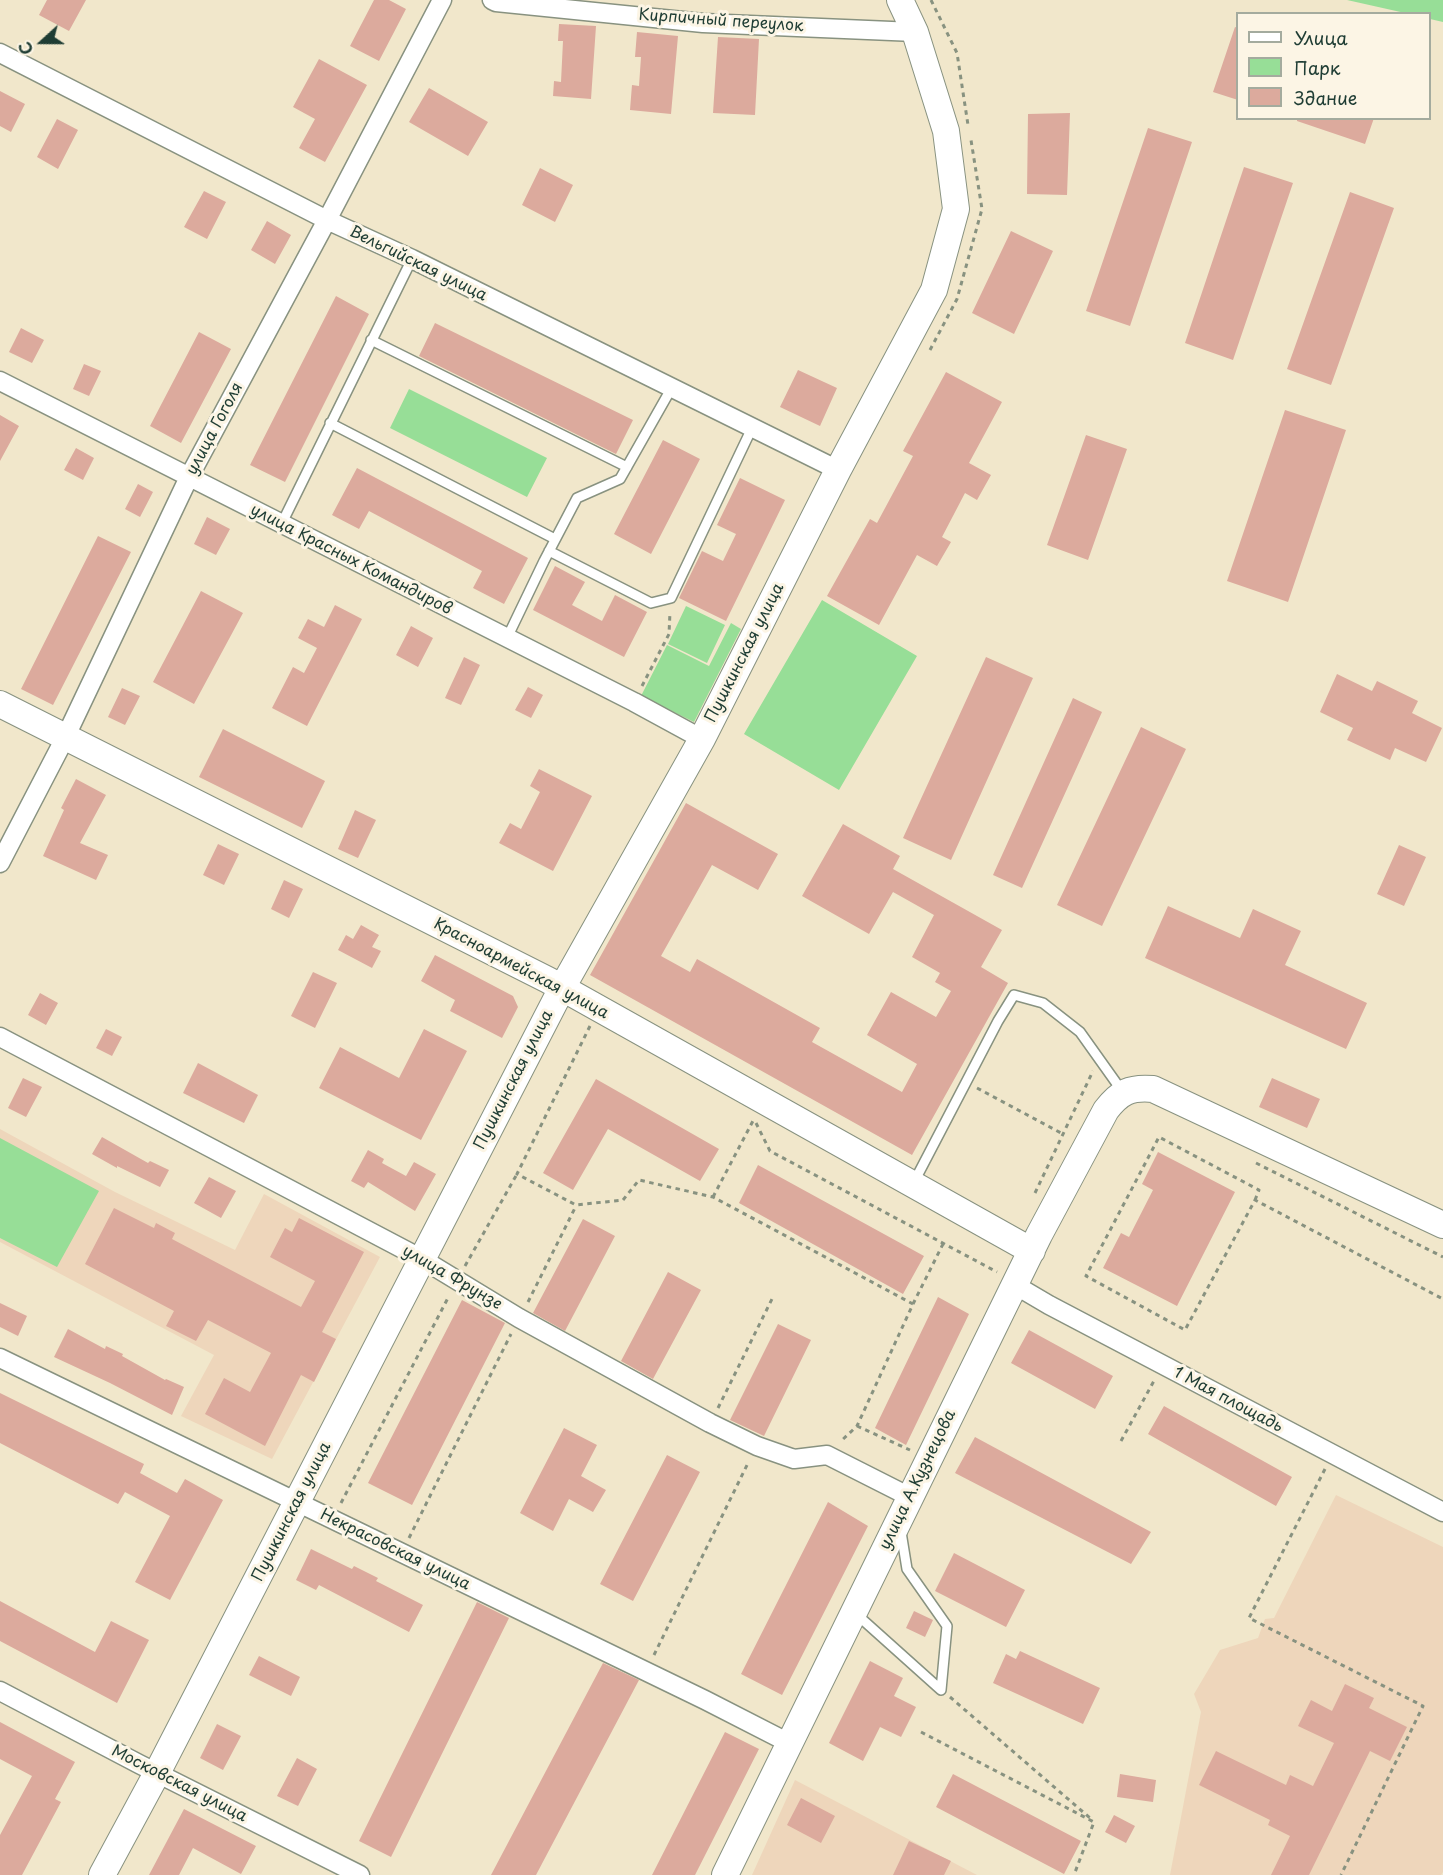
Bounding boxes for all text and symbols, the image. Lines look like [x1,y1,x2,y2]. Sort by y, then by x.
street label: Кирпичный переулок [638,6,804,36]
north arrow [12,12,72,72]
legend [1236,12,1431,120]
text: Улица [1294,24,1348,51]
text: С [12,39,39,58]
text: Парк [1294,54,1340,81]
text: Здание [1294,84,1357,111]
street label: Вельгийская улица [346,222,490,306]
street label: улица Гоголя [183,380,247,478]
street label: улица Красных Командиров [247,501,455,619]
street label: Пушкинская улица [702,580,788,726]
street label: Красноармейская улица [430,915,612,1023]
street label: Пушкинская улица [471,1007,557,1153]
street label: улица Фрунзе [399,1242,505,1314]
street label: 1 Мая площадь [1170,1363,1286,1437]
street label: улица А.Кузнецова [876,1407,960,1553]
street label: Пушкинская улица [249,1439,335,1585]
street label: Некрасовская улица [317,1505,473,1595]
street label: Московская улица [108,1742,250,1826]

